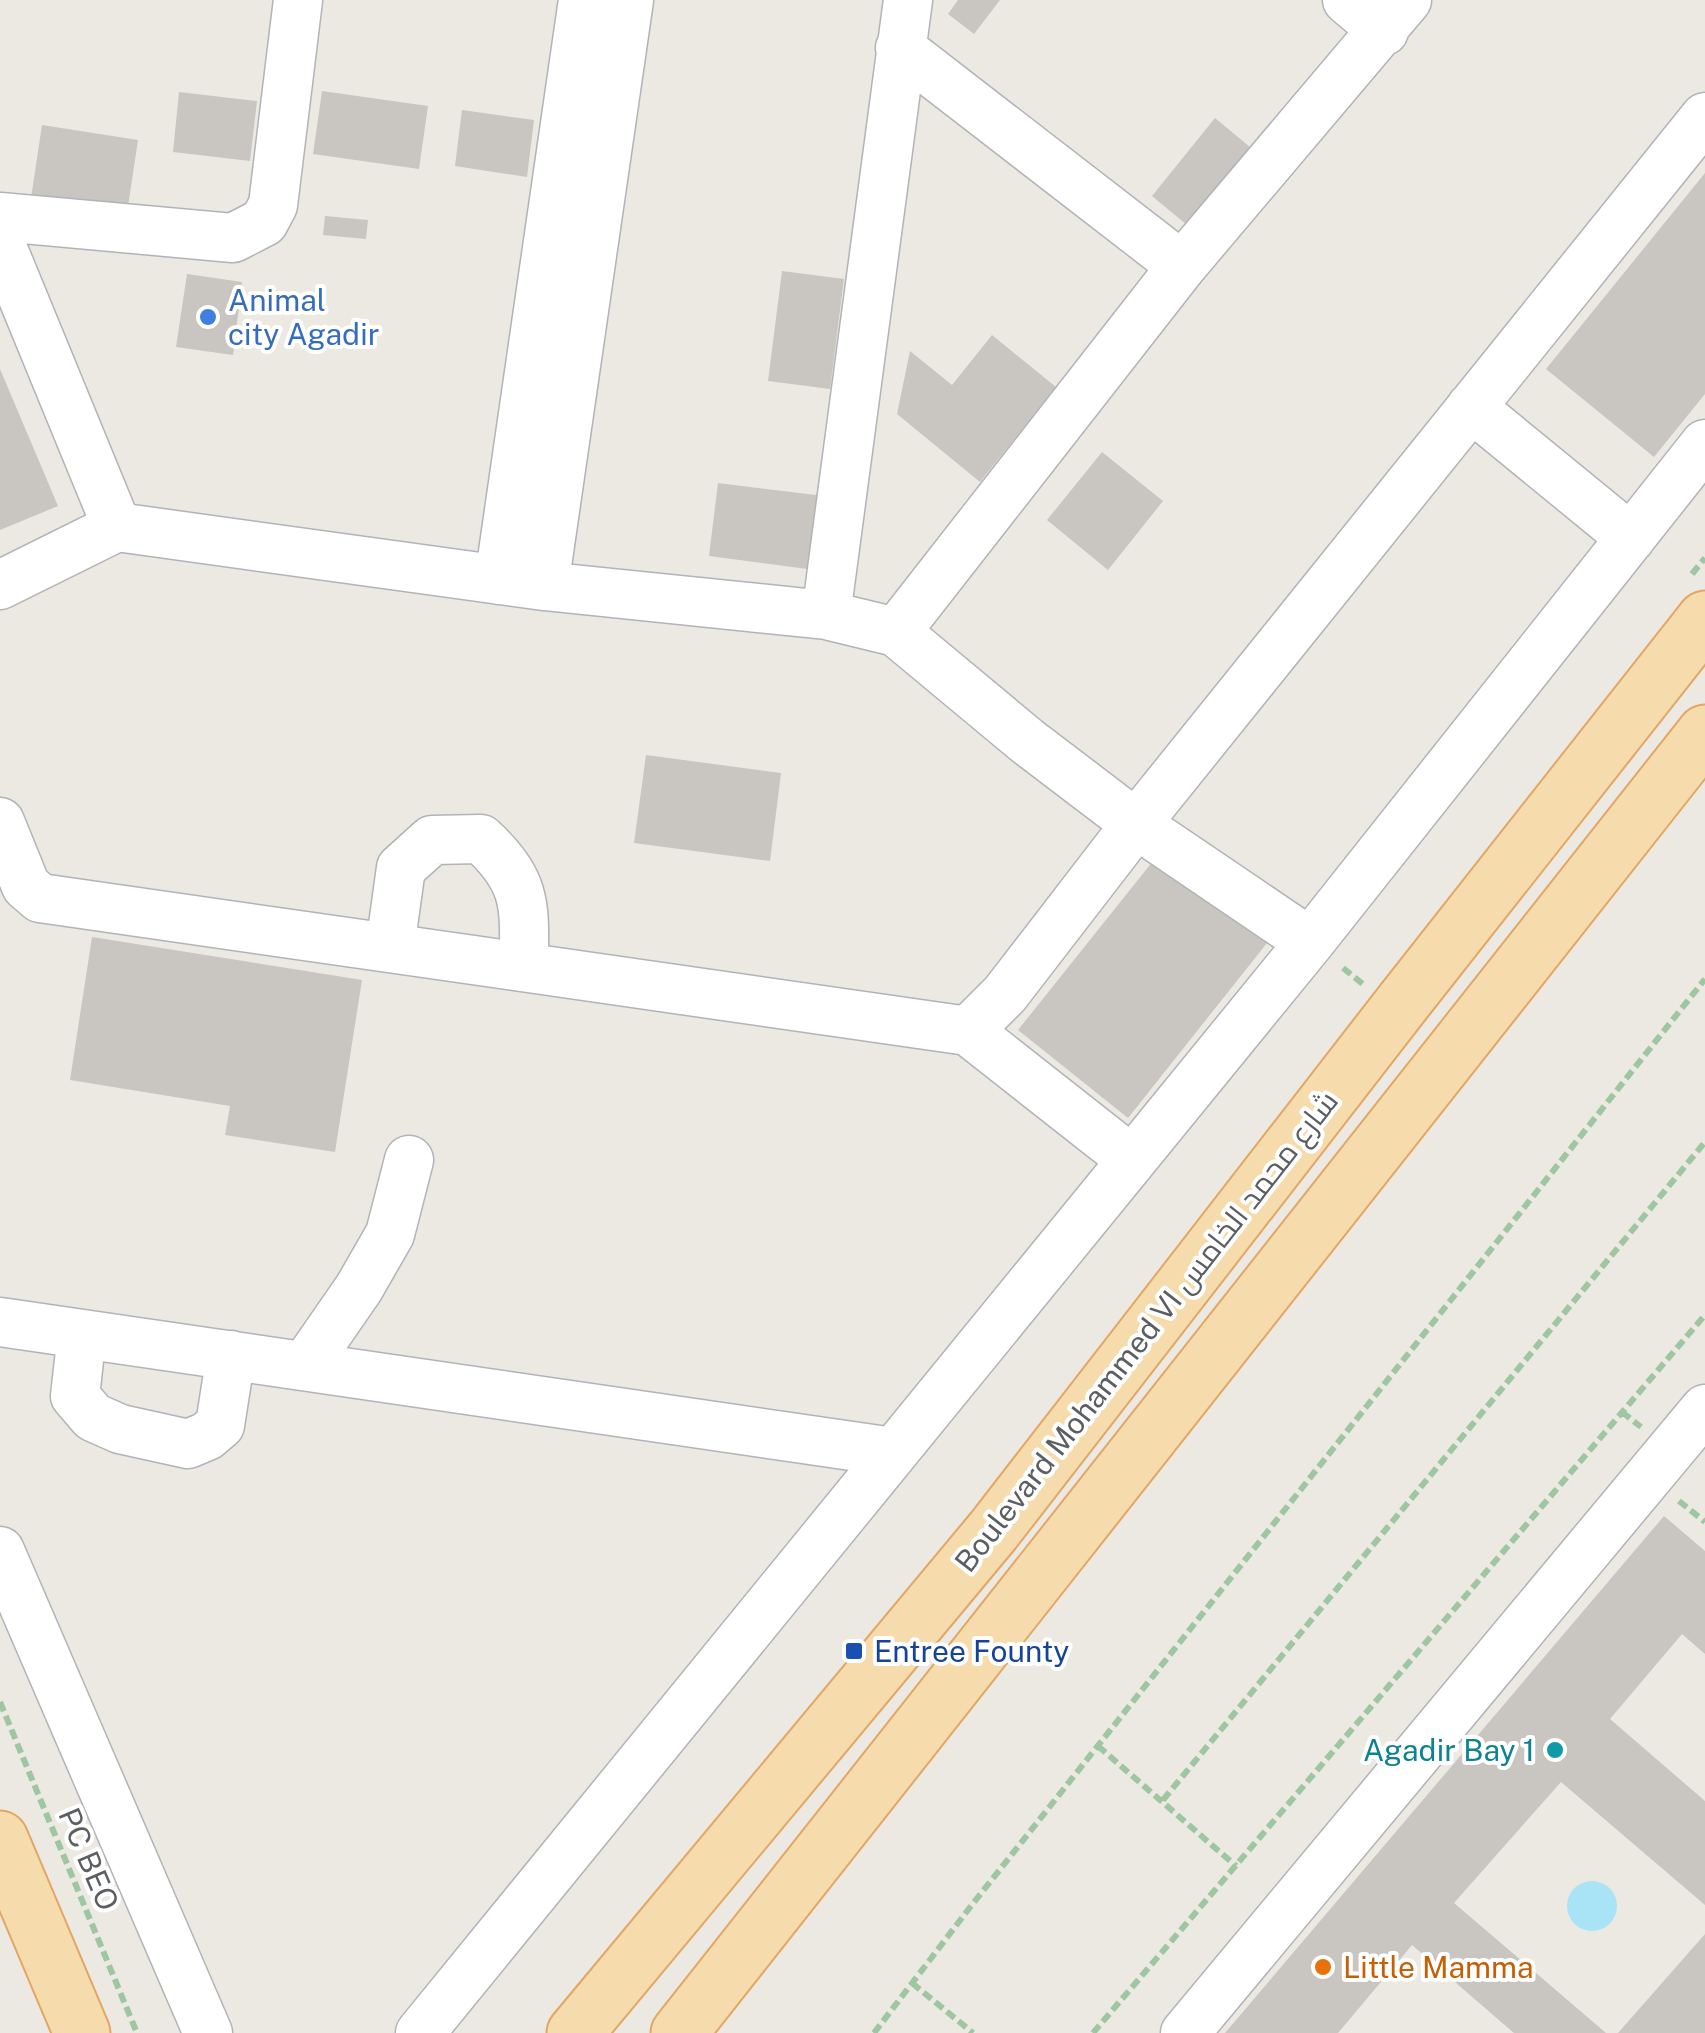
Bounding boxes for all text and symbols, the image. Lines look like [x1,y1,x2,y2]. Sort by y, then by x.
place label: Animal city Agadir [228,282,380,352]
marker: Animal city Agadir [197,306,219,328]
street label: Boulevard Mohammed VI شارع محمد الخامس [947,1083,1347,1581]
place label: Entree Founty [874,1633,1069,1669]
marker: Entree Founty [843,1640,865,1662]
place label: Agadir Bay 1 [1363,1732,1535,1768]
marker: Agadir Bay 1 [1544,1739,1566,1761]
street label: PC BEO [51,1802,127,1916]
place label: Little Mamma [1343,1949,1534,1985]
marker: Little Mamma [1312,1956,1334,1978]

